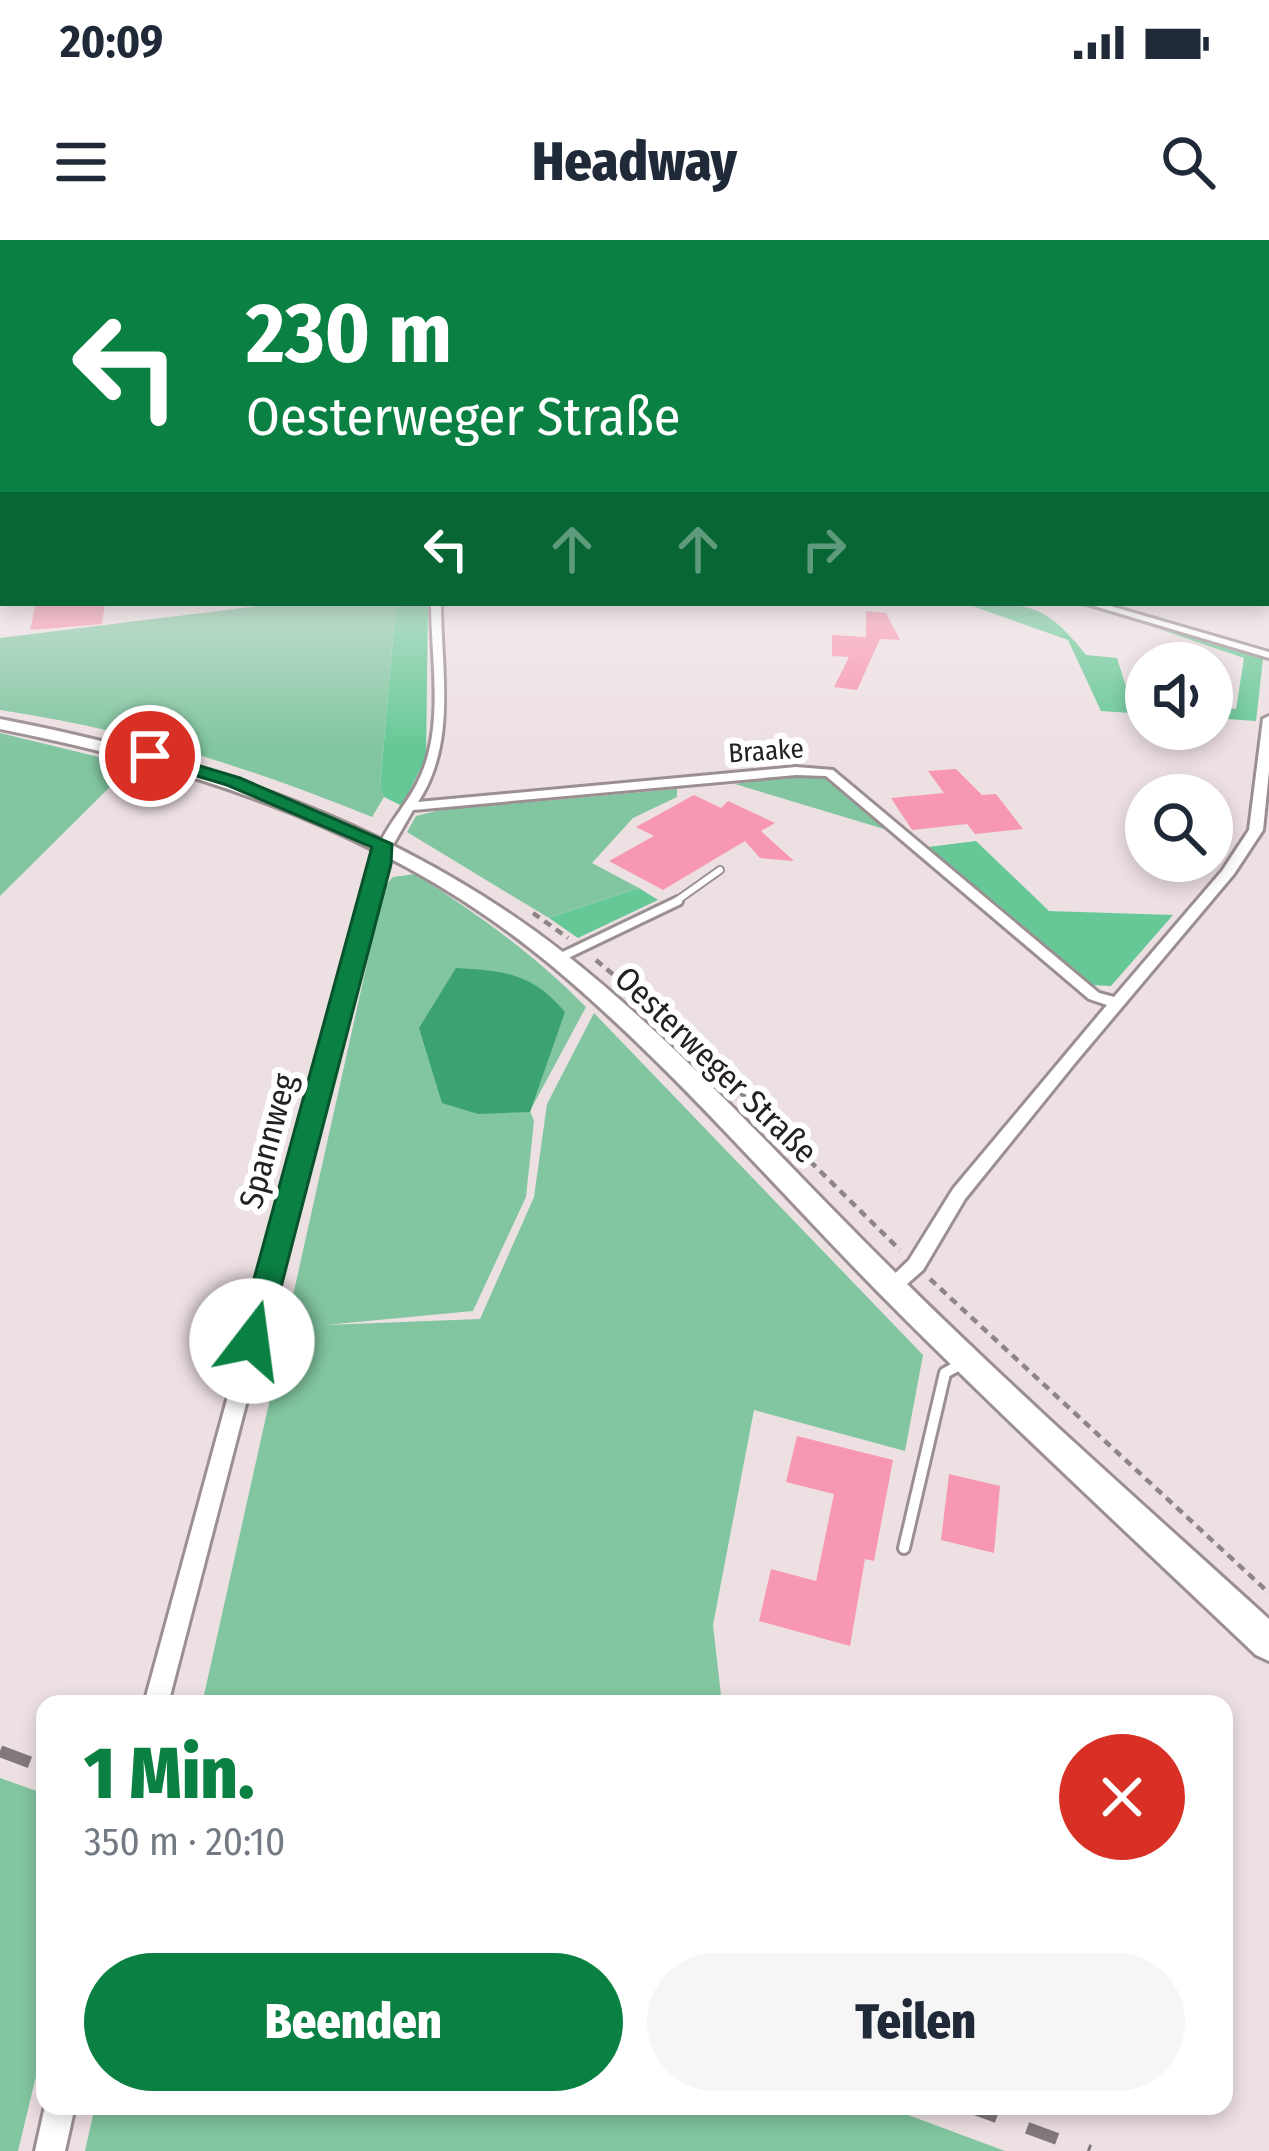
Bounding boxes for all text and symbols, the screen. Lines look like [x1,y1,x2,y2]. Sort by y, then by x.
text: 20:09 [60,15,163,69]
icon: menu [48,129,114,195]
icon: search [1155,129,1221,195]
text: Headway [532,130,737,194]
text: 230 m [246,283,452,384]
icon: left [48,288,204,444]
text: Oesterweger Straße [246,385,680,449]
icon: left [413,516,479,582]
icon: ahead [539,516,605,582]
icon: ahead [665,516,731,582]
icon: right [791,516,857,582]
map controls [1125,642,1233,882]
button: sound [1125,642,1233,750]
pin [99,705,201,807]
icon: arrive [117,723,183,789]
street label: Braake [727,732,805,770]
button: search [1125,774,1233,882]
street label: Oesterweger Straße [607,958,825,1172]
street label: Spannweg [231,1069,305,1213]
position arrow [189,1278,315,1404]
text: 1 Min. [84,1731,255,1817]
button: close [1059,1734,1185,1860]
text: 350 m · 20:10 [84,1819,285,1865]
button: Beenden [84,1953,623,2091]
button: Teilen [647,1953,1185,2091]

